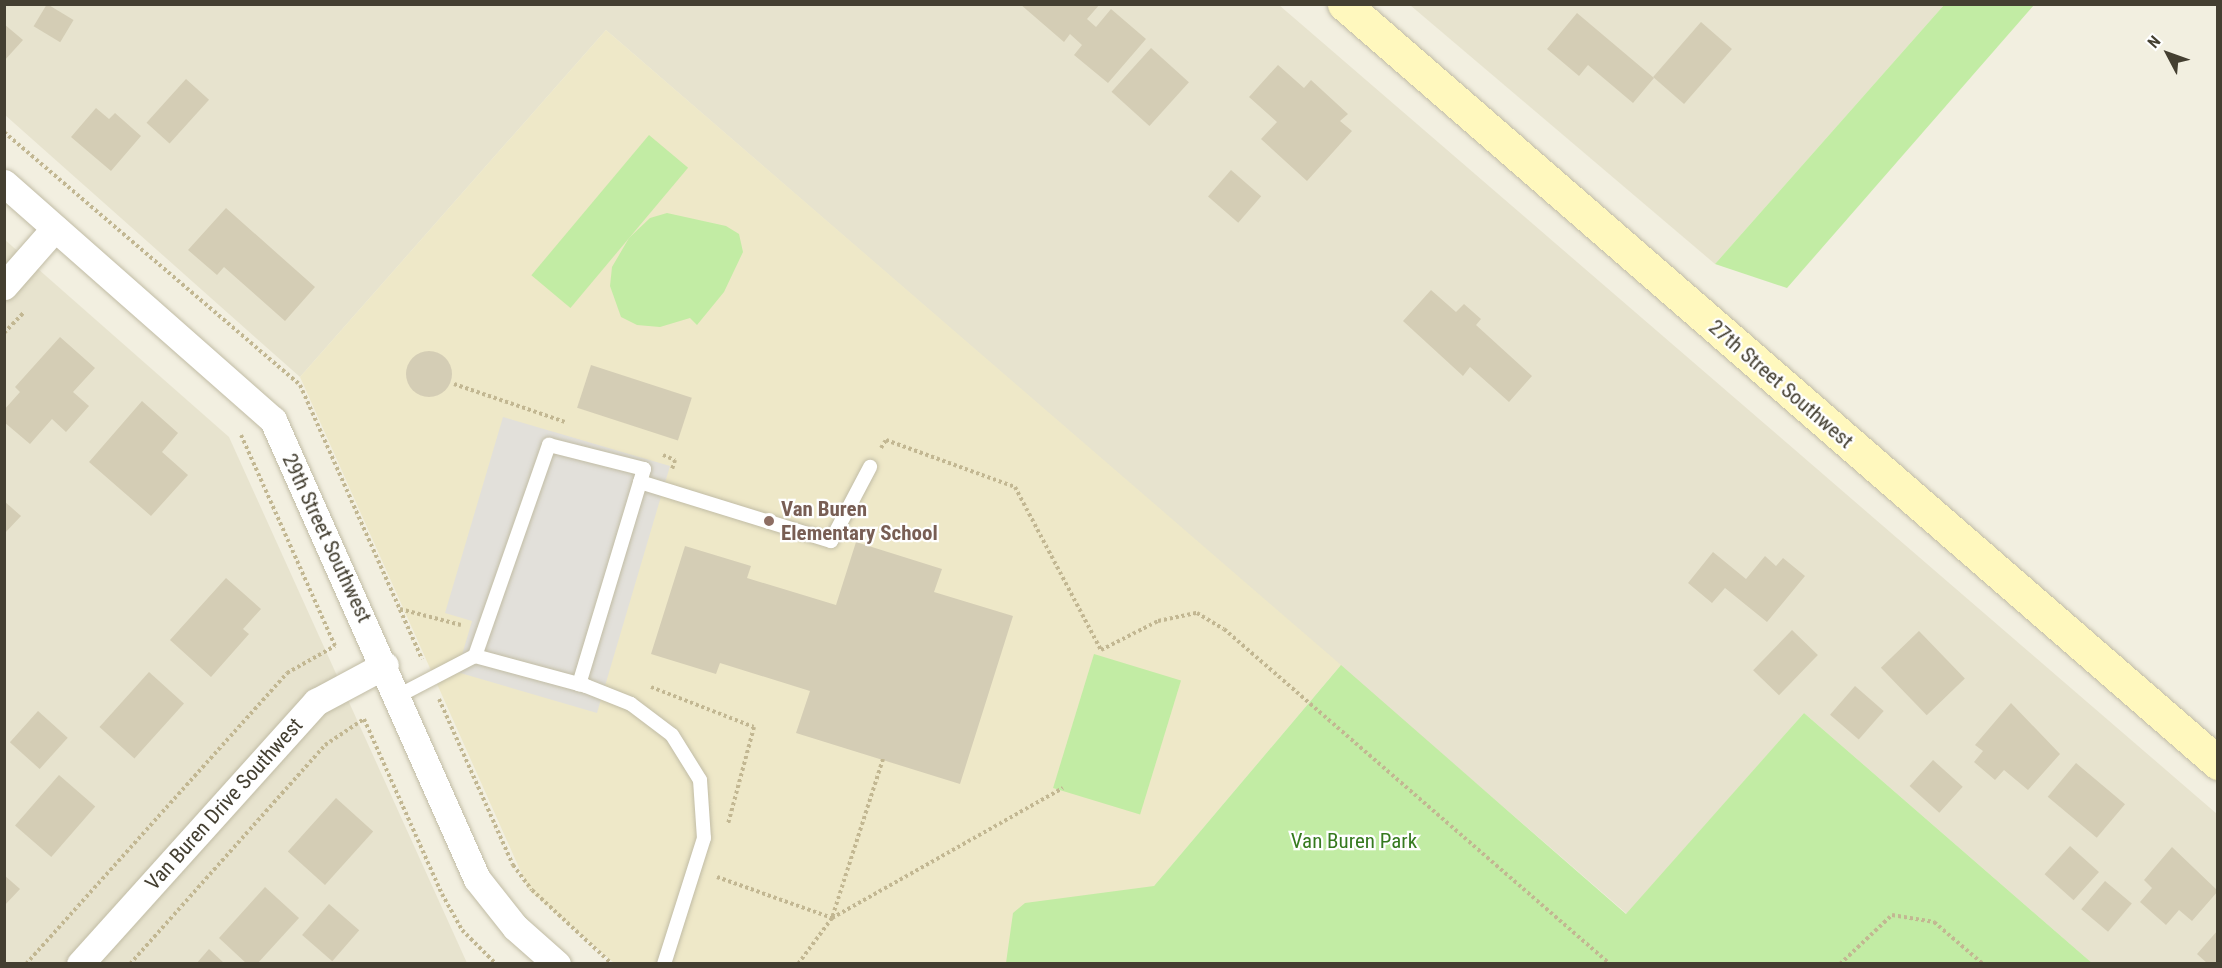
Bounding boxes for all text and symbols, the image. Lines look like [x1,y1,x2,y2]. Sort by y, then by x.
north arrow [2138,24,2198,84]
text: N [2144,32,2164,52]
street label: 27th Street Southwest [1704,314,1858,454]
street label: 29th Street Southwest [277,450,377,626]
place label: Van Buren Elementary School [781,496,938,546]
marker: Van Buren Elementary School [762,514,776,528]
street label: Van Buren Drive Southwest [140,713,308,895]
park label: Van Buren Park [1291,828,1417,854]

